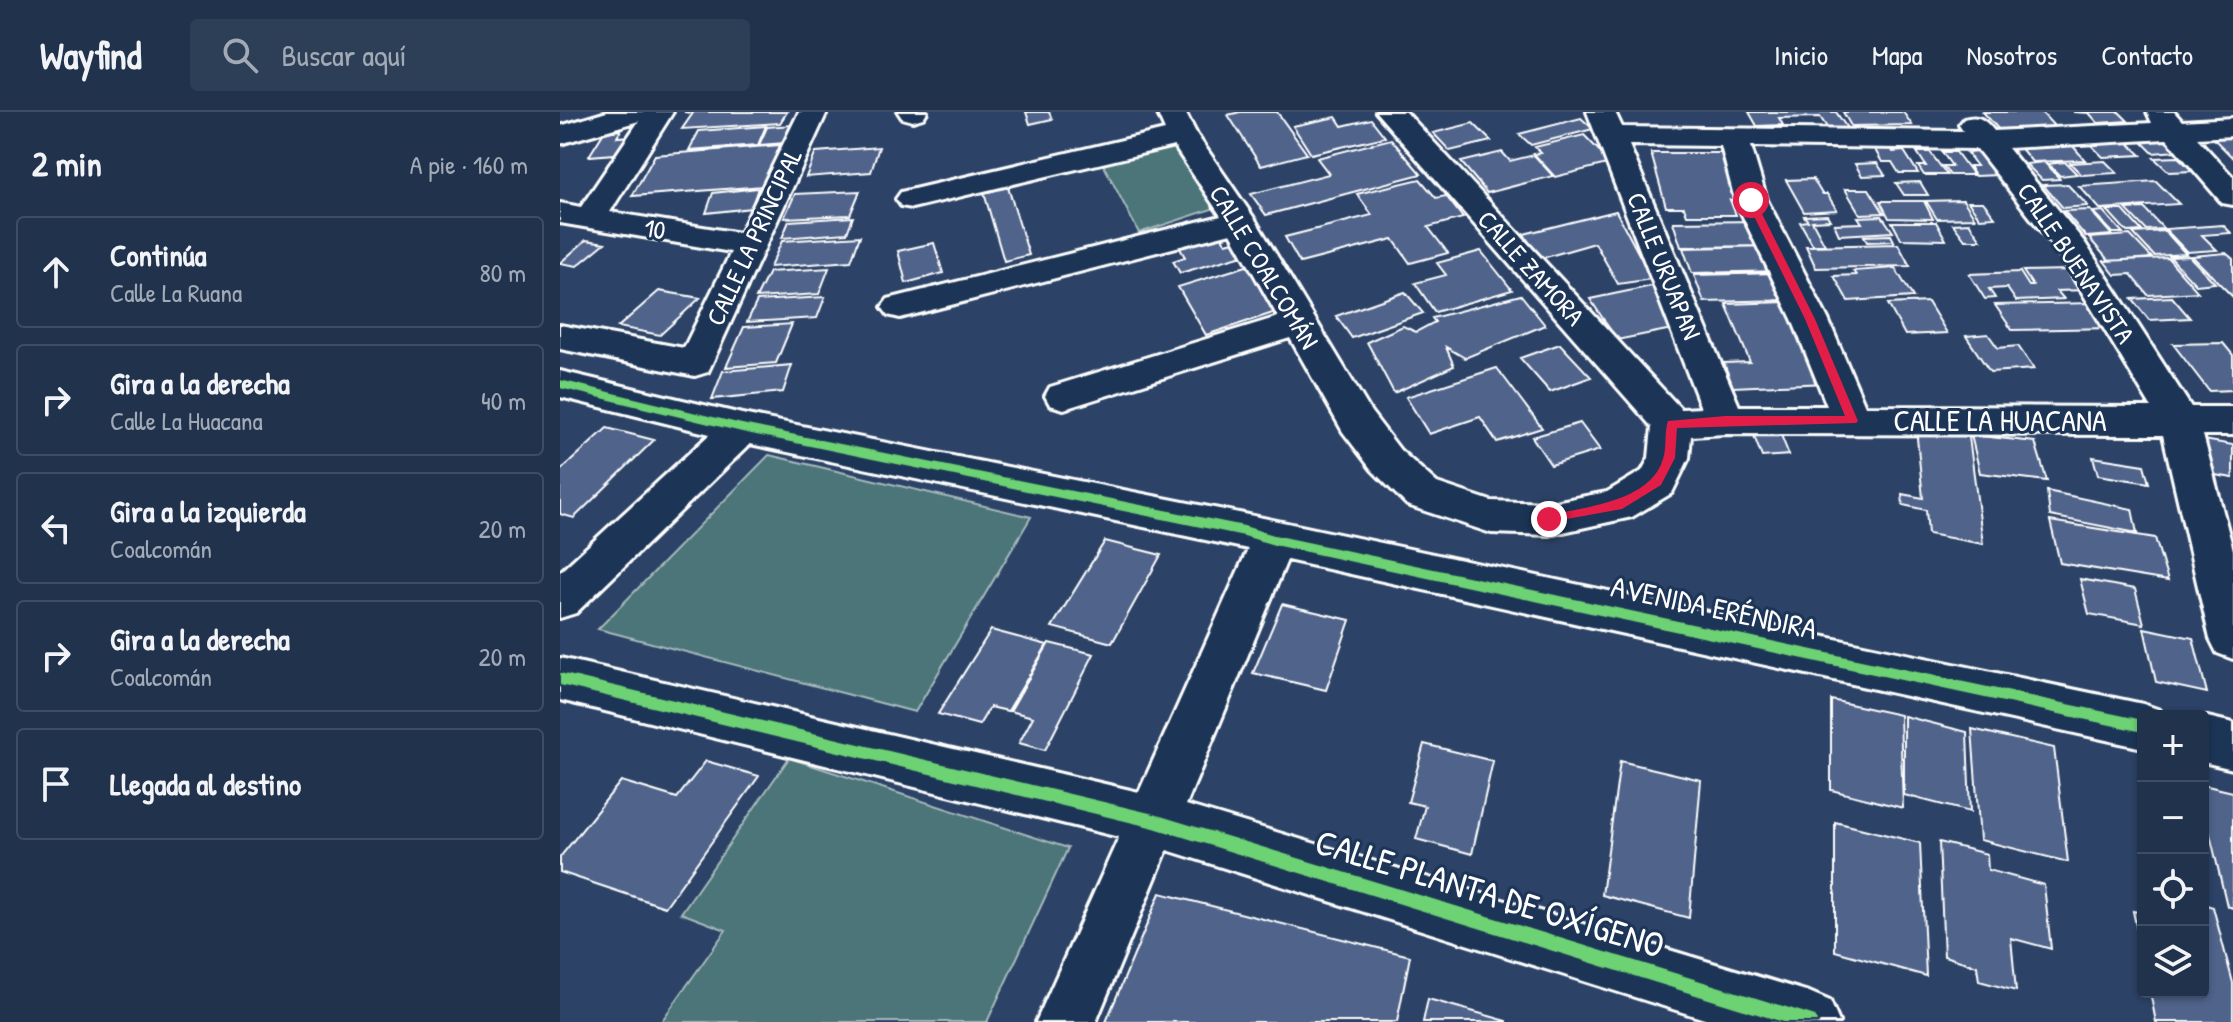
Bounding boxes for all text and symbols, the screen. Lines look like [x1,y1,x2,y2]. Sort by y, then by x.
search box [190,19,750,91]
text: Wayfind [40,29,142,81]
icon: search [218,33,262,77]
text: Buscar aquí [282,35,407,75]
text: Inicio [1774,36,1828,74]
text: Mapa [1872,36,1923,74]
text: Nosotros [1967,36,2057,74]
text: Contacto [2101,36,2193,74]
text: 2 min [32,141,102,187]
street label: CALLE LA PRINCIPAL [697,143,810,331]
text: A pie · 160 m [410,147,528,182]
street label: CALLE BUENAVISTA [2010,176,2143,350]
street label: CALLE COALCOMÁN [1202,178,1327,355]
route start [1733,182,1769,218]
street label: CALLE URUAPAN [1619,187,1710,345]
street label: CALLE ZAMORA [1470,202,1593,333]
street label: 10 [642,209,669,248]
text: Continúa [110,235,206,275]
icon: ahead [34,250,78,294]
text: 80 m [479,255,526,290]
text: Calle La Ruana [110,275,242,310]
text: Gira a la derecha [110,363,290,403]
icon: right [34,378,78,422]
text: 40 m [481,383,526,418]
street label: CALLE LA HUACANA [1893,400,2107,440]
text: Calle La Huacana [110,403,263,438]
text: Gira a la izquierda [110,491,306,531]
route end [1531,501,1567,537]
icon: left [34,506,78,550]
text: 20 m [479,511,526,546]
text: Coalcomán [110,531,212,566]
street label: AVENIDA ERÉNDIRA [1608,566,1821,648]
text: Gira a la derecha [110,619,290,659]
icon: right [34,634,78,678]
text: 20 m [479,639,526,674]
text: Coalcomán [110,659,212,694]
map controls [2137,710,2209,998]
button: + [2137,710,2209,782]
icon: arrive [34,762,78,806]
text: Llegada al destino [110,764,301,804]
button: − [2137,782,2209,854]
street label: CALLE PLANTA DE OXÍGENO [1310,816,1670,969]
button: locate [2137,854,2209,926]
button: layers [2137,926,2209,998]

